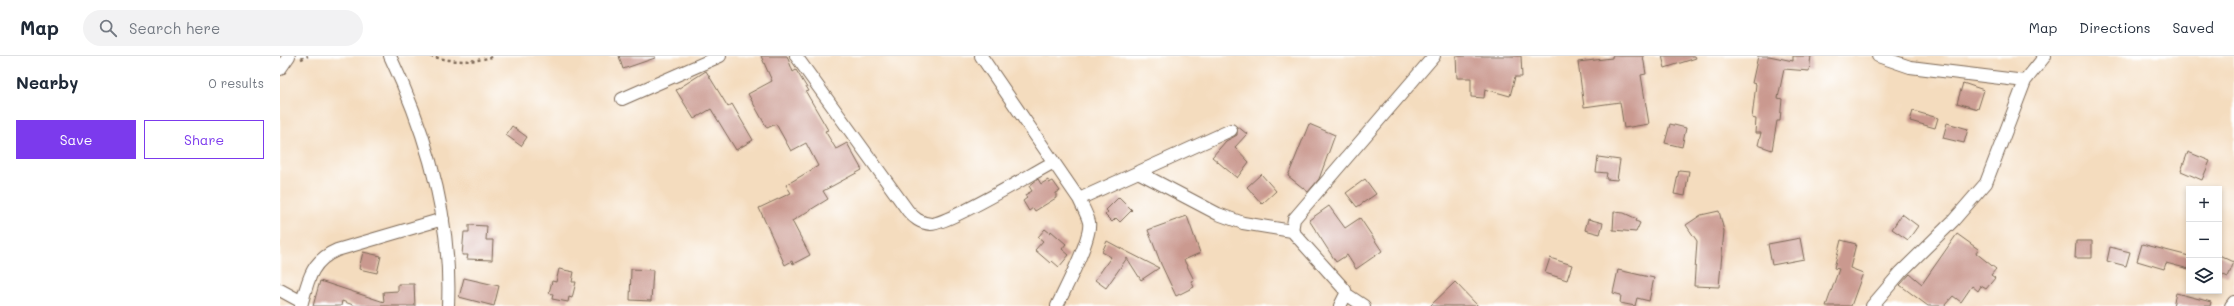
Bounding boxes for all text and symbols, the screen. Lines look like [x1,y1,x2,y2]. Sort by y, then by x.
search box [83,10,363,46]
text: Map [20,15,59,40]
icon: search [97,17,119,39]
text: Search here [129,18,220,38]
text: Map [2029,18,2057,37]
text: Directions [2079,18,2150,37]
text: Saved [2172,18,2214,37]
text: Nearby [16,71,78,93]
text: 0 results [209,74,264,91]
button: Save [16,120,136,159]
button: Share [144,120,264,159]
map controls [2186,186,2222,294]
button: + [2186,186,2222,222]
button: − [2186,222,2222,258]
button: layers [2186,258,2222,294]

